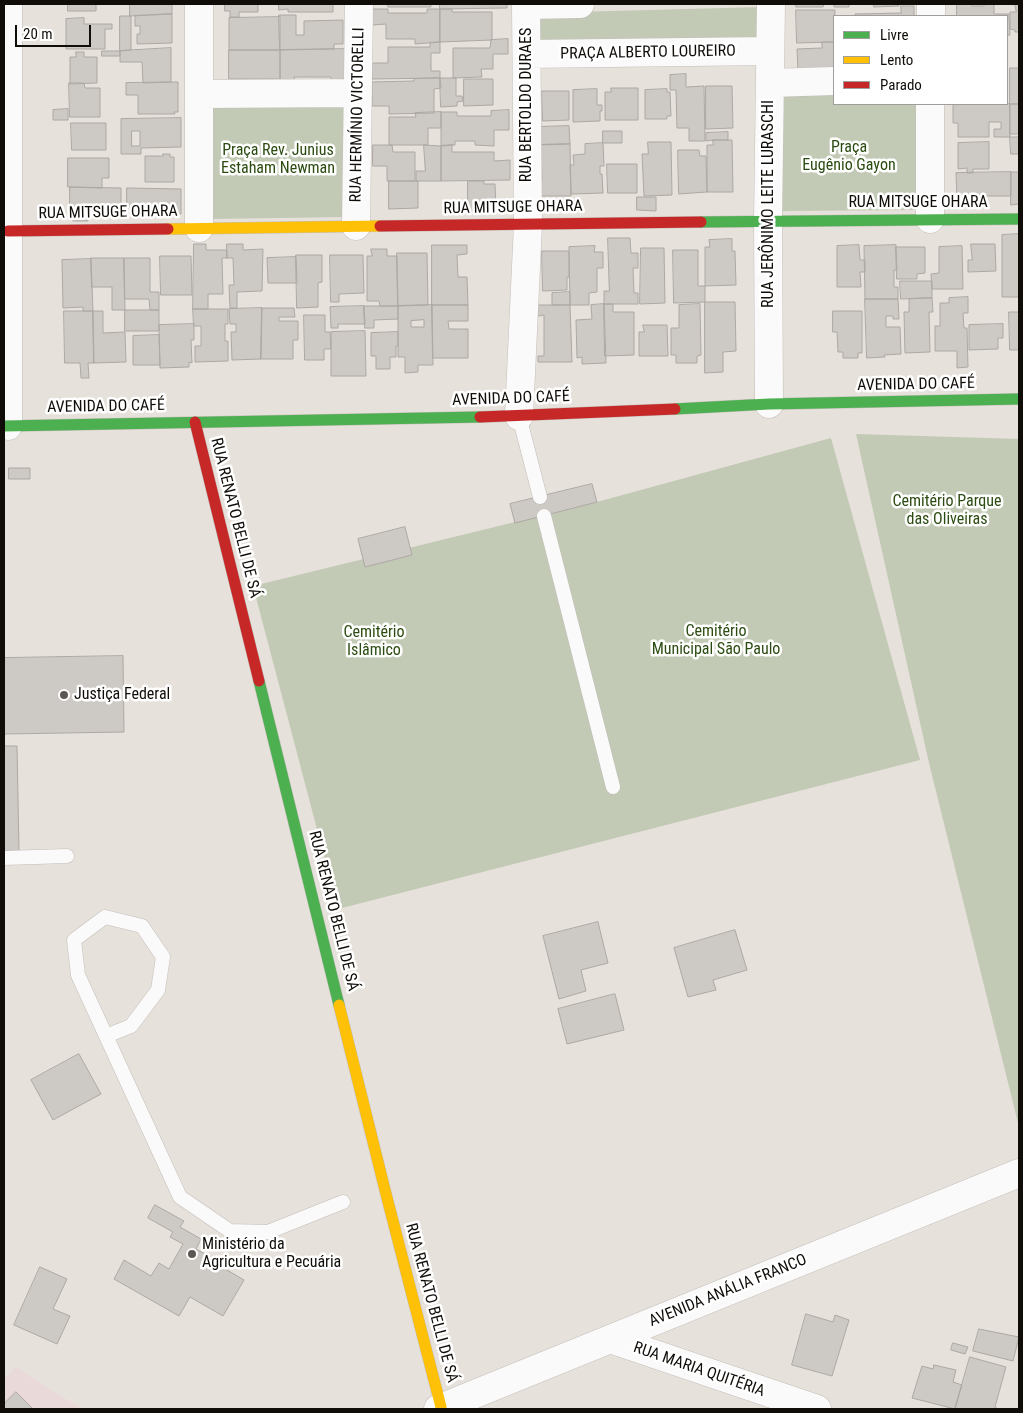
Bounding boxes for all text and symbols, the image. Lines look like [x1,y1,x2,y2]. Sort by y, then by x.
scale bar [18,15,94,47]
legend [833,15,1008,105]
text: 20 m [23,25,53,43]
text: Livre [880,26,908,44]
street label: RUA HERMÍNIO VICTORELLI [347,27,369,203]
street label: RUA BERTOLDO DURAES [517,28,537,182]
street label: PRAÇA ALBERTO LOUREIRO [560,42,736,64]
text: Lento [880,51,913,69]
text: Parado [880,76,922,94]
street label: RUA JERÔNIMO LEITE LURASCHI [759,100,779,308]
park label: Praça Eugênio Gayon [802,138,896,176]
park label: Praça Rev. Junius Estaham Newman [221,141,335,179]
street label: RUA MITSUGE OHARA [848,193,988,213]
street label: RUA MITSUGE OHARA [443,197,583,219]
street label: RUA MITSUGE OHARA [38,202,178,224]
street label: AVENIDA DO CAFÉ [857,374,975,396]
street label: AVENIDA DO CAFÉ [452,387,570,411]
street label: AVENIDA DO CAFÉ [47,396,165,418]
street label: RUA RENATO BELLI DE SÁ [206,436,264,600]
park label: Cemitério Parque das Oliveiras [892,492,1002,530]
park label: Cemitério Municipal São Paulo [652,622,780,660]
park label: Cemitério Islâmico [343,623,405,661]
place label: Justiça Federal [74,685,170,705]
marker: Justiça Federal [58,689,70,701]
street label: RUA RENATO BELLI DE SÁ [304,829,362,993]
street label: RUA RENATO BELLI DE SÁ [400,1221,462,1385]
place label: Ministério da Agricultura e Pecuária [202,1235,341,1273]
marker: Ministério da Agricultura e Pecuária [186,1248,198,1260]
street label: AVENIDA ANÁLIA FRANCO [646,1251,810,1331]
street label: RUA MARIA QUITÉRIA [631,1339,767,1401]

